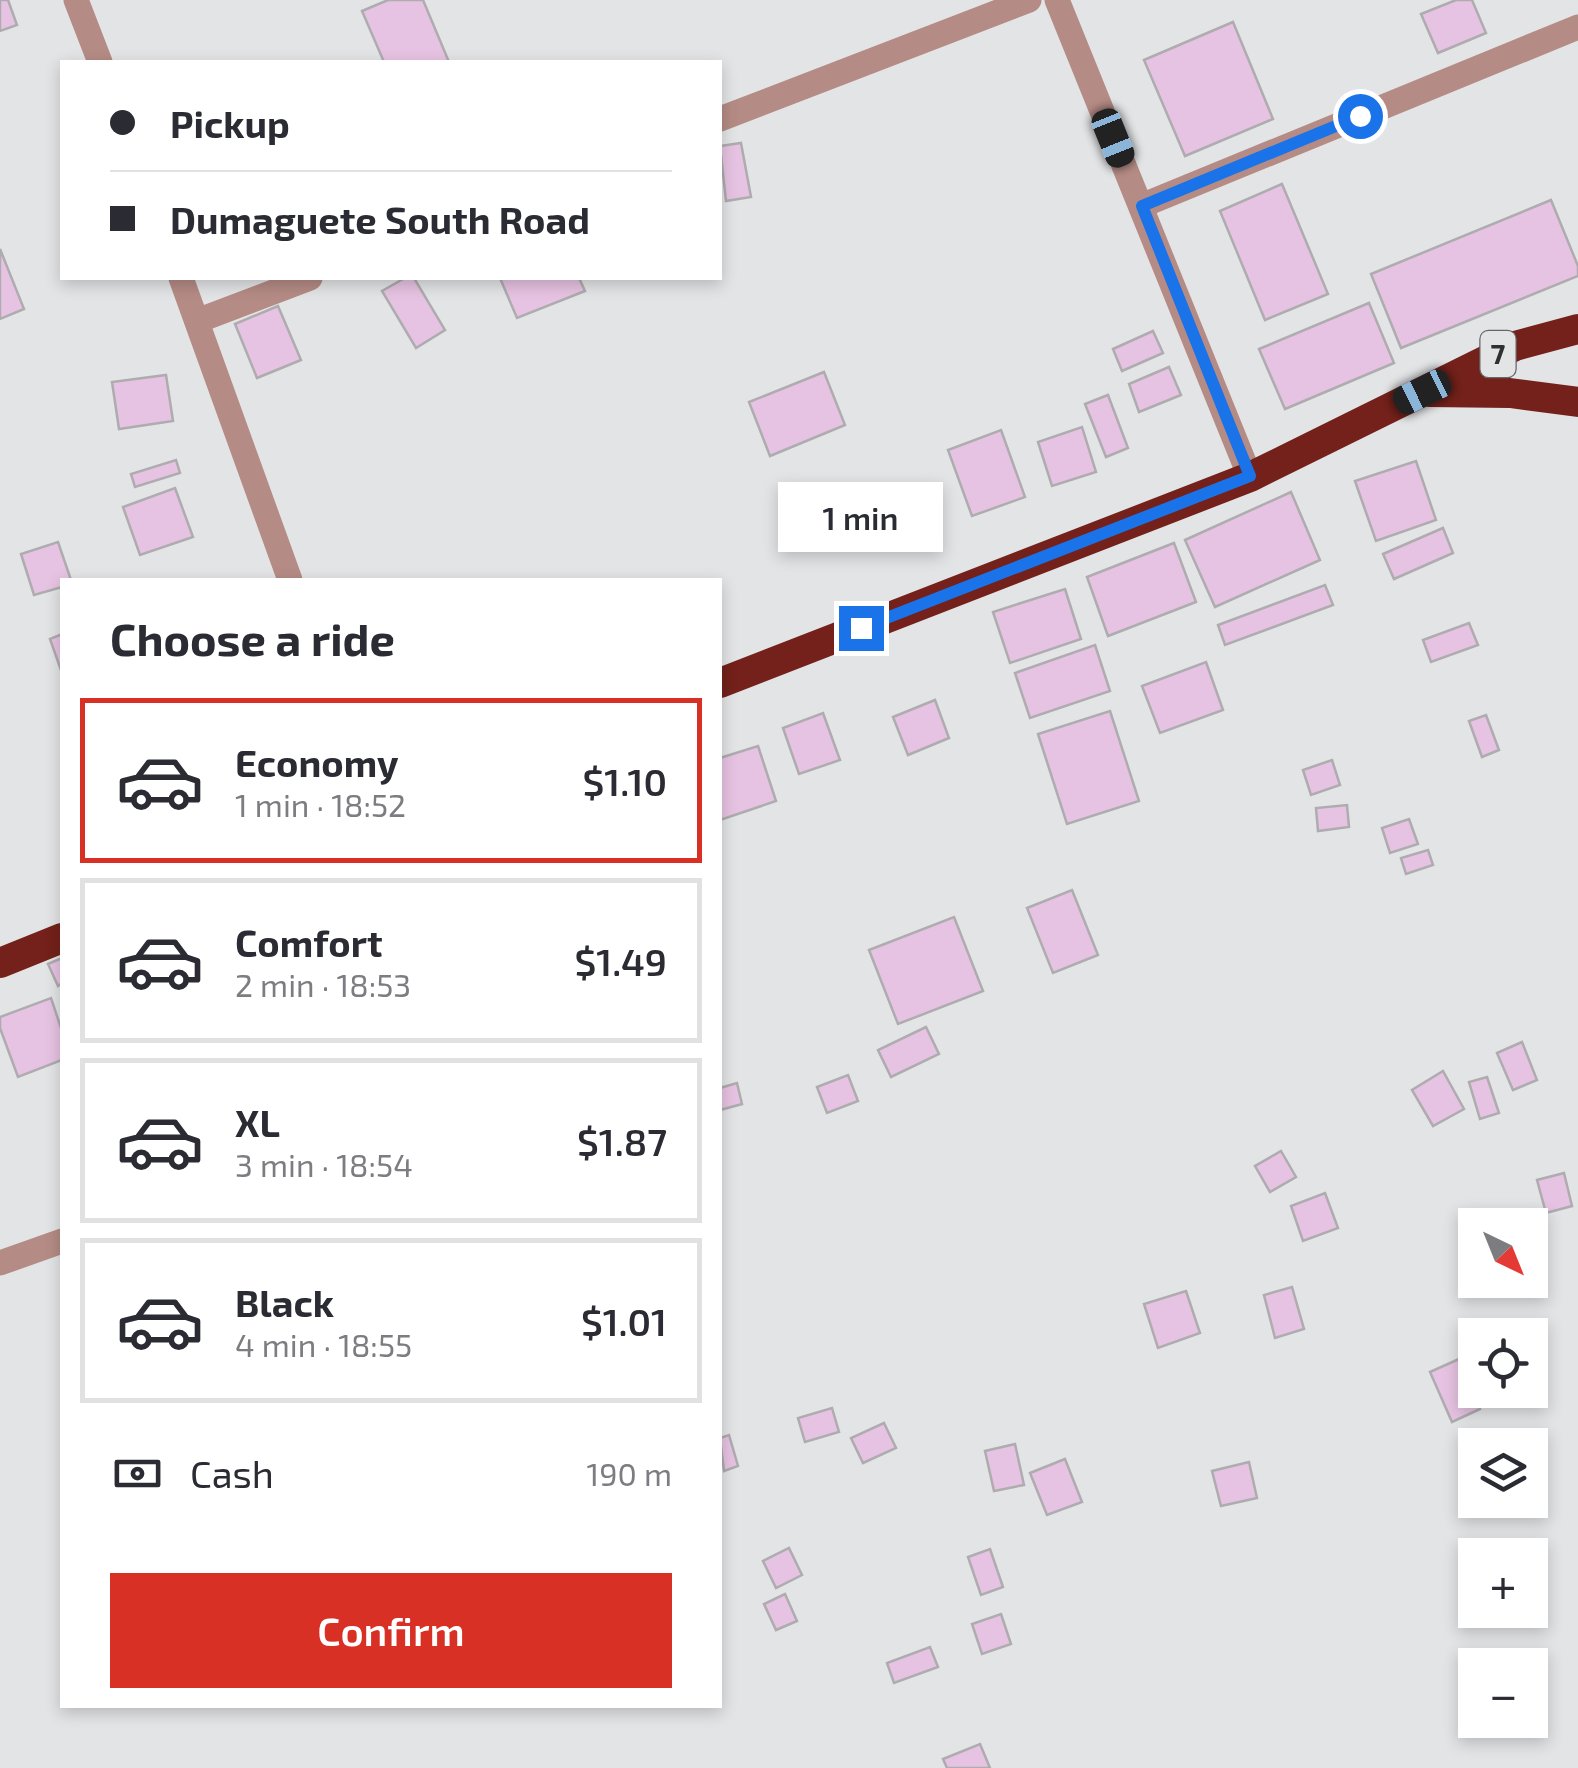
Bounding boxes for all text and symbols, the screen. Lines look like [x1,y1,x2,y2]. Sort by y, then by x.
route start [1338,94,1383,139]
text: Pickup [170,100,290,146]
car [1088,105,1138,171]
text: Dumaguete South Road [170,196,590,242]
road number: 7 [1480,331,1516,377]
car [1388,365,1456,419]
callout: 1 min [778,483,944,553]
text: 1 min [823,498,898,536]
route end [839,606,884,651]
text: Choose a ride [110,611,395,665]
icon: car [115,736,205,826]
text: Economy [235,739,399,785]
text: $1.10 [583,758,667,804]
text: 1 min · 18:52 [235,785,406,823]
icon: car [115,916,205,1006]
text: Comfort [235,919,383,965]
text: $1.49 [575,938,667,984]
text: 2 min · 18:53 [235,965,411,1003]
icon: car [115,1096,205,1186]
text: XL [235,1099,280,1145]
text: $1.87 [577,1118,667,1164]
text: 3 min · 18:54 [235,1145,413,1183]
north arrow [1458,1208,1548,1298]
map controls [1458,1208,1548,1738]
icon: car [115,1276,205,1366]
text: Black [235,1279,334,1325]
text: $1.01 [581,1298,667,1344]
button: locate [1458,1318,1548,1408]
text: 4 min · 18:55 [235,1325,412,1363]
button: layers [1458,1428,1548,1518]
icon: cash [110,1446,165,1501]
text: Cash [190,1450,274,1496]
text: 190 m [586,1454,672,1492]
button: + [1458,1538,1548,1628]
button: Confirm [110,1573,672,1688]
button: − [1458,1648,1548,1738]

